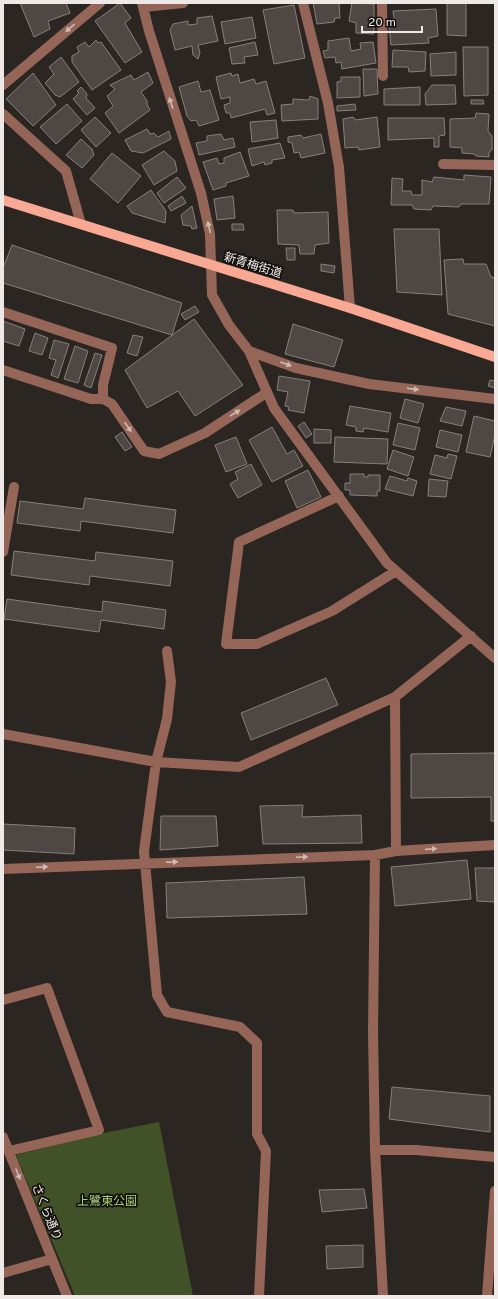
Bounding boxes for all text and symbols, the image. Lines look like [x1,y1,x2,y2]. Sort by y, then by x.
scale bar [362,8,422,34]
text: 20 m [368,15,396,31]
one-way arrow [65,24,76,33]
one-way arrow [168,96,174,108]
one-way arrow [205,221,211,233]
street label: 新青梅街道 [222,250,284,282]
one-way arrow [280,362,292,368]
one-way arrow [407,386,419,392]
one-way arrow [230,409,240,417]
one-way arrow [124,422,132,433]
one-way arrow [425,846,438,852]
one-way arrow [296,854,308,861]
one-way arrow [166,859,179,865]
one-way arrow [36,864,49,870]
one-way arrow [15,1168,21,1180]
street label: さくら通り [27,1182,65,1243]
park label: 上鷺東公園 [77,1194,137,1210]

